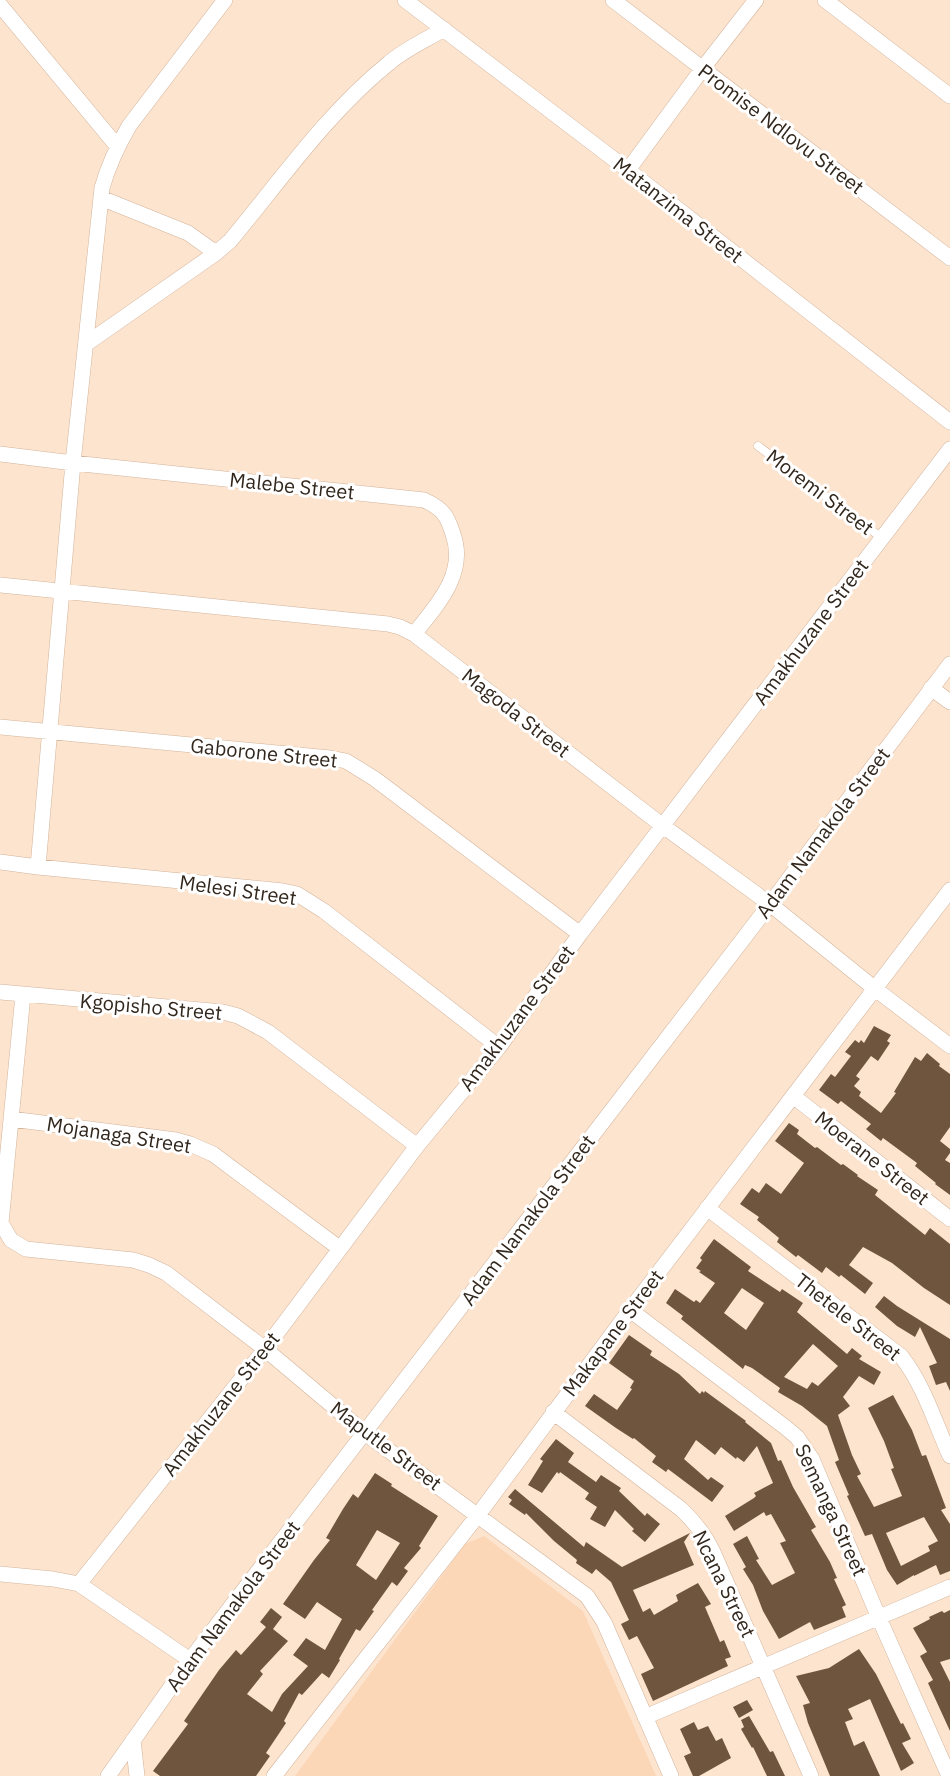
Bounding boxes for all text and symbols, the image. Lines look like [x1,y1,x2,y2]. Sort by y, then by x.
street label: Promise Ndlovu Street [693,57,870,200]
street label: Matanzima Street [608,150,749,269]
street label: Moremi Street [761,442,879,541]
street label: Malebe Street [228,466,356,505]
street label: Amakhuzane Street [747,553,874,710]
street label: Magoda Street [457,662,576,763]
street label: Gaborone Street [189,731,339,774]
street label: Adam Namakola Street [749,742,896,924]
street label: Melesi Street [178,868,298,911]
street label: Amakhuzane Street [453,939,580,1096]
street label: Kgopisho Street [79,987,223,1026]
street label: Moerane Street [810,1104,935,1211]
street label: Mojanaga Street [45,1110,193,1159]
street label: Adam Namakola Street [454,1129,601,1311]
street label: Makapane Street [556,1264,669,1402]
street label: Thetele Street [790,1267,907,1367]
street label: Amakhuzane Street [156,1326,285,1481]
street label: Maputle Street [325,1395,447,1496]
street label: Semanga Street [789,1439,874,1580]
street label: Adam Namakola Street [159,1515,306,1697]
street label: Ncana Street [687,1526,762,1642]

